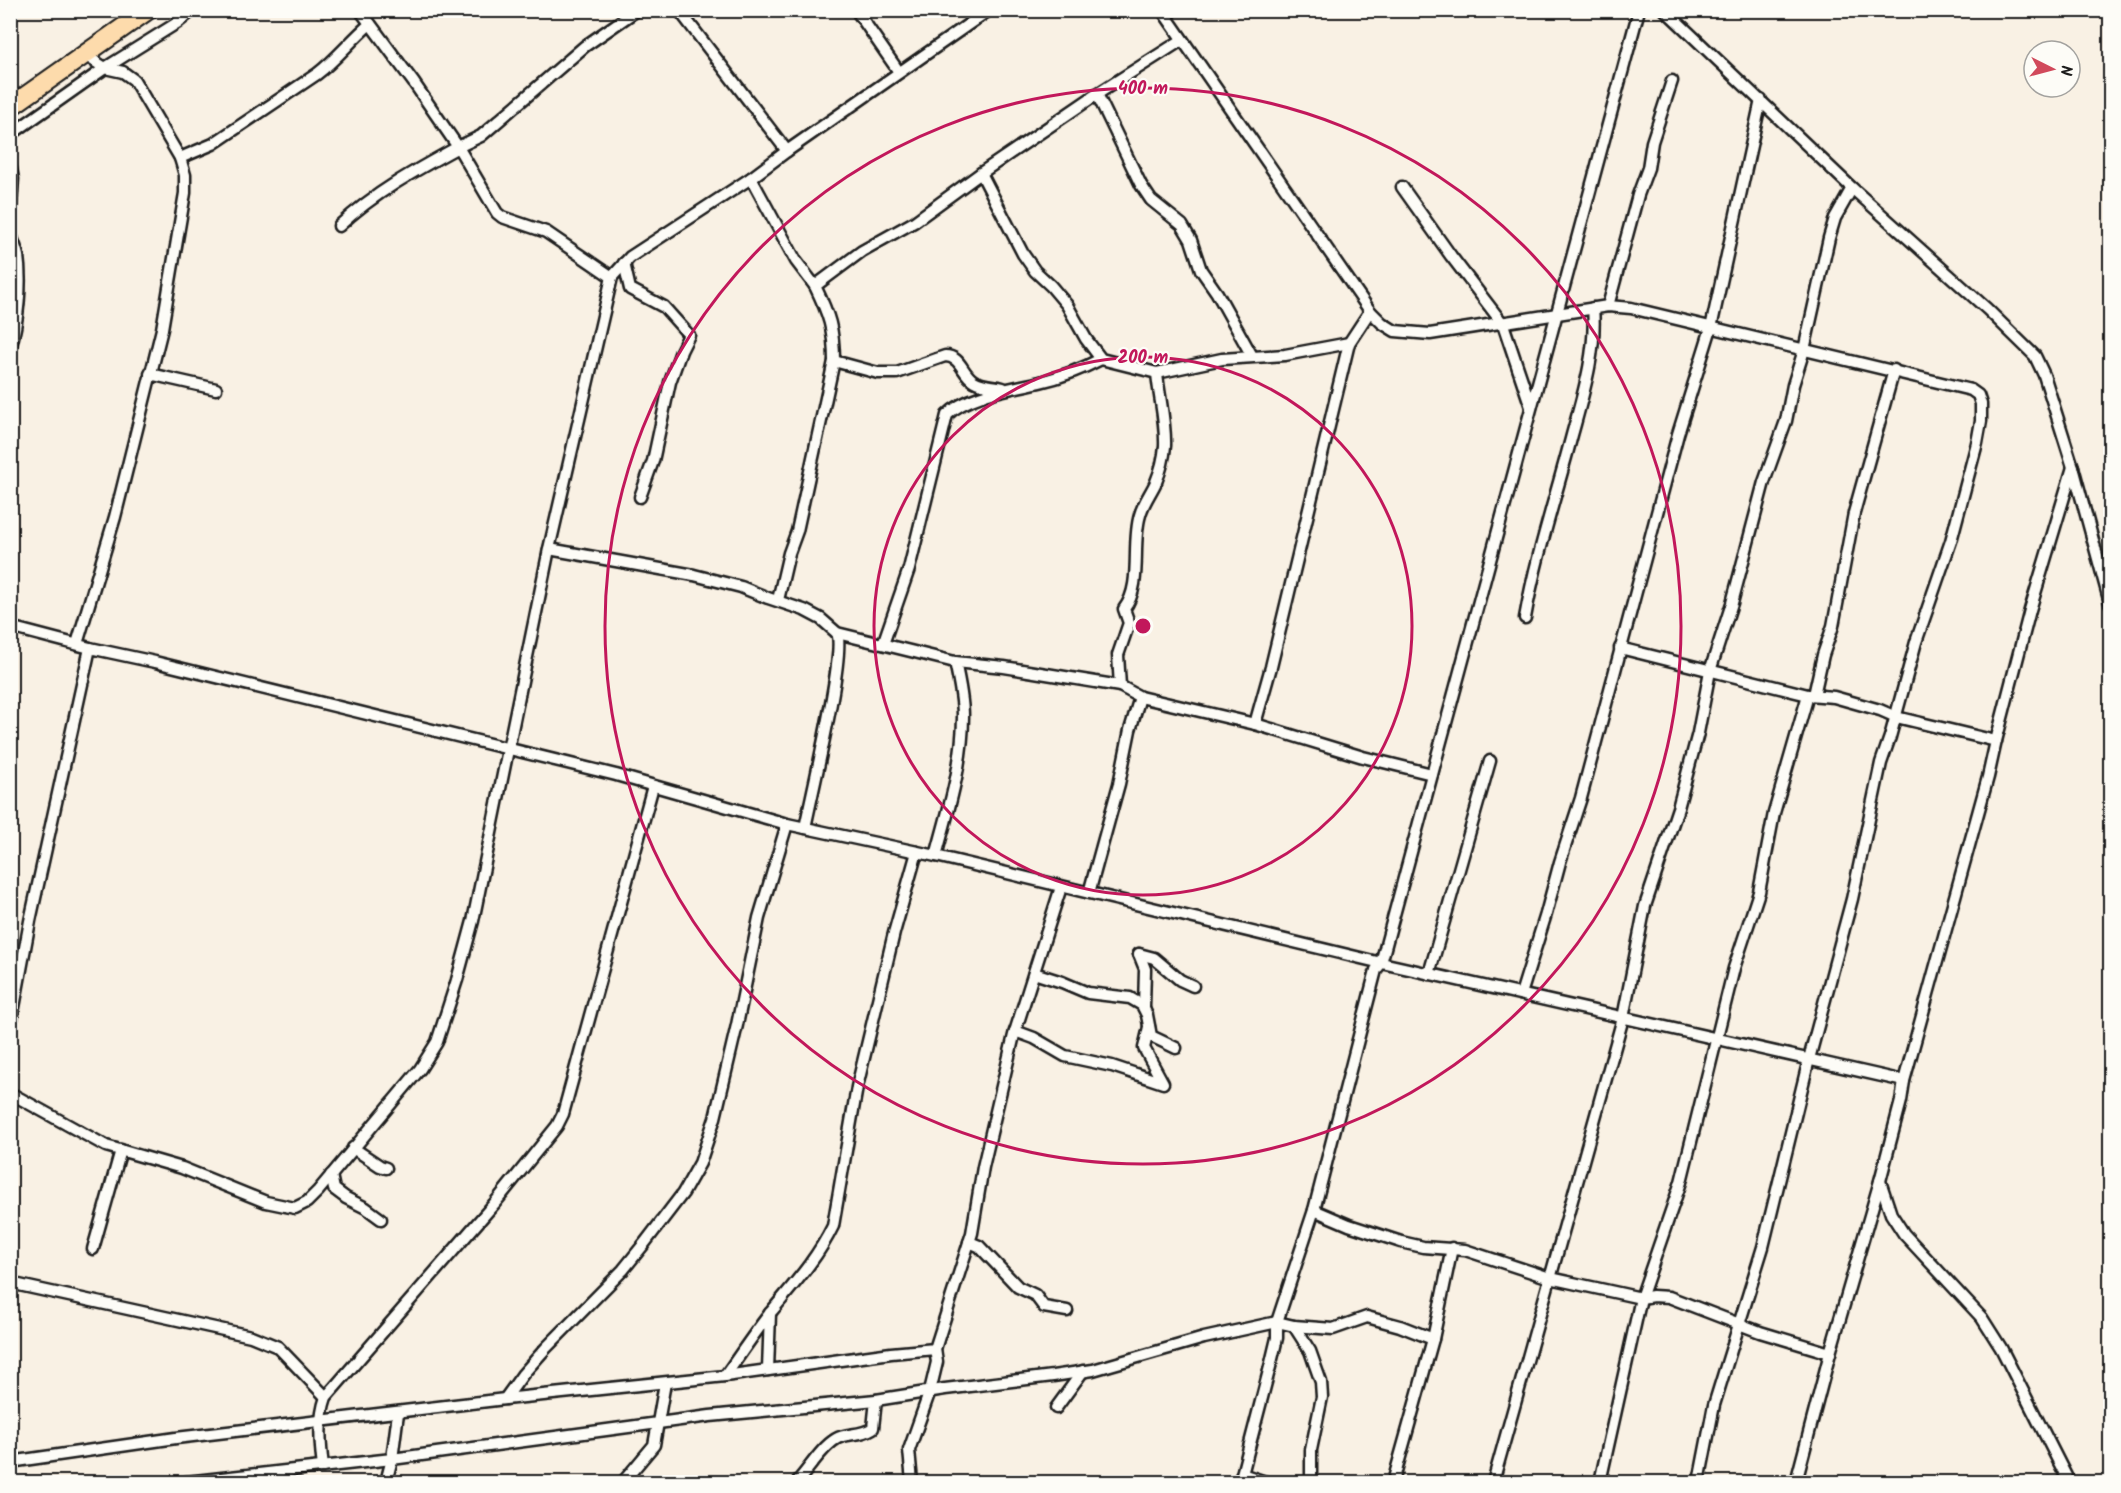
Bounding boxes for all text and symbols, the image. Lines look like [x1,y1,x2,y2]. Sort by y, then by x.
north arrow [2022,39,2082,99]
text: N [2052,64,2078,77]
text: 400 m [1118,75,1168,104]
text: 200 m [1118,344,1169,373]
centre of rings [1133,616,1153,636]

